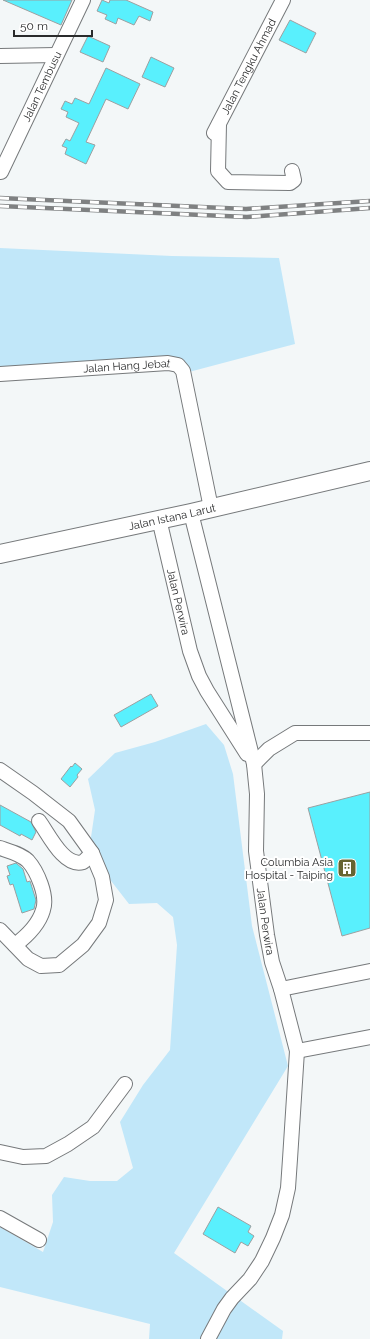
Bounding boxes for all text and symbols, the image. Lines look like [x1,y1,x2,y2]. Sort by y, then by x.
scale bar [14,12,92,38]
street label: Jalan Tengku Ahmad [219,16,279,117]
text: 50 m [20,19,48,33]
street label: Jalan Tembusu [20,49,65,124]
street label: Jalan Hang Jebat [83,357,172,376]
street label: Jalan Istana Larut [127,501,217,533]
street label: Jalan Perwira [164,567,192,636]
place label: Columbia Asia Hospital - Taiping [245,856,333,882]
building icon: Columbia Asia Hospital - Taiping [336,857,358,879]
street label: Jalan Perwira [254,887,277,956]

